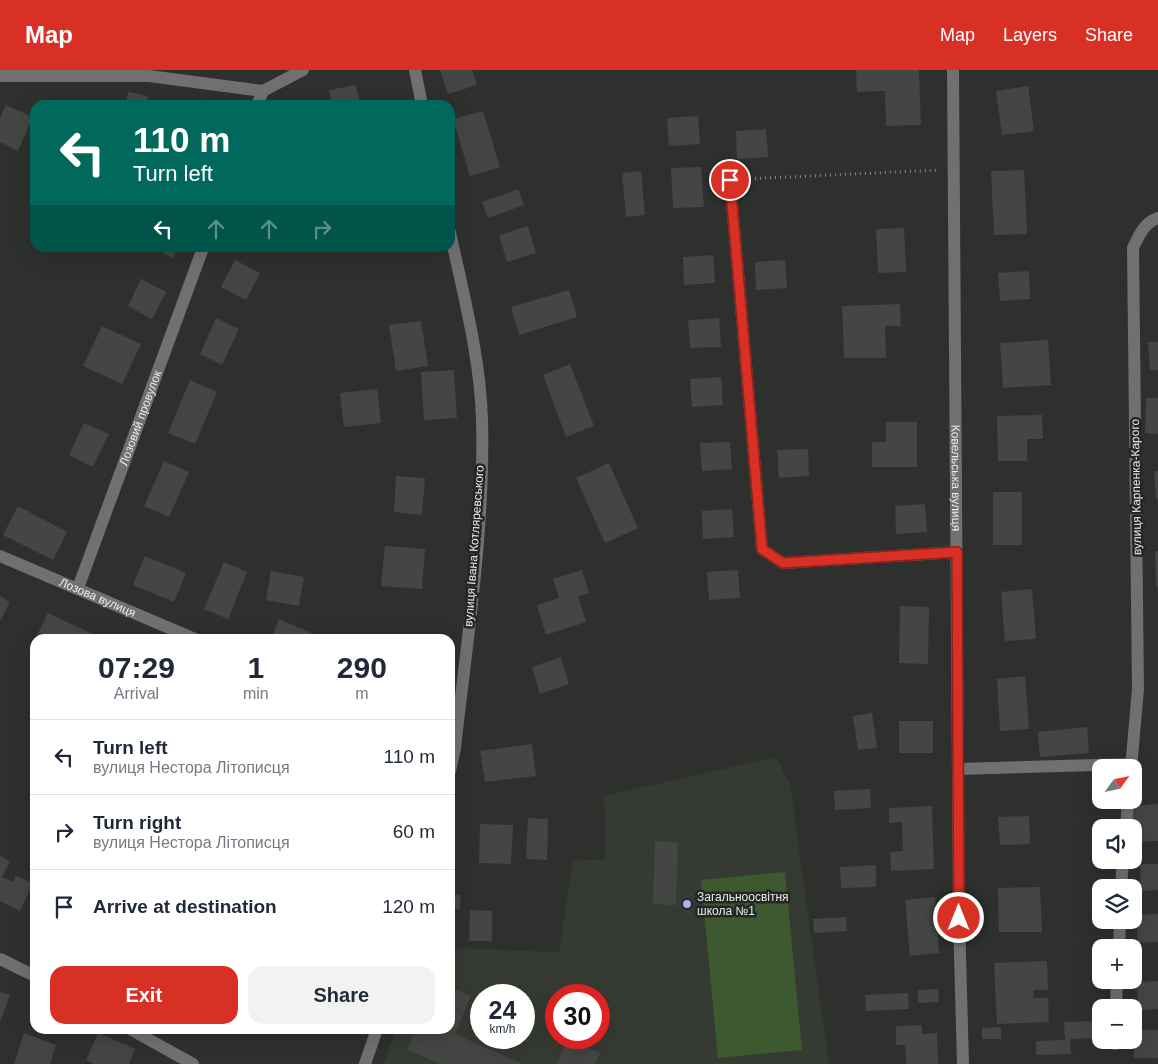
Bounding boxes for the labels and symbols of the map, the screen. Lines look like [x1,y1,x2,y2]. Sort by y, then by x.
pin [709,159,751,201]
street label: Лозовий провулок [117,368,165,468]
street label: вулиця Карпенка-Карого [1128,418,1144,555]
street label: Ковельська вулиця [949,425,963,531]
street label: вулиця Івана Котляревського [461,464,487,627]
street label: Лозова вулиця [57,575,138,620]
north arrow [1092,759,1142,809]
place label: Загальноосвітня школа №1 [697,890,789,918]
position arrow [932,891,984,943]
marker: Загальноосвітня школа №1 [681,898,693,910]
speed limit sign: 30 [545,984,610,1049]

